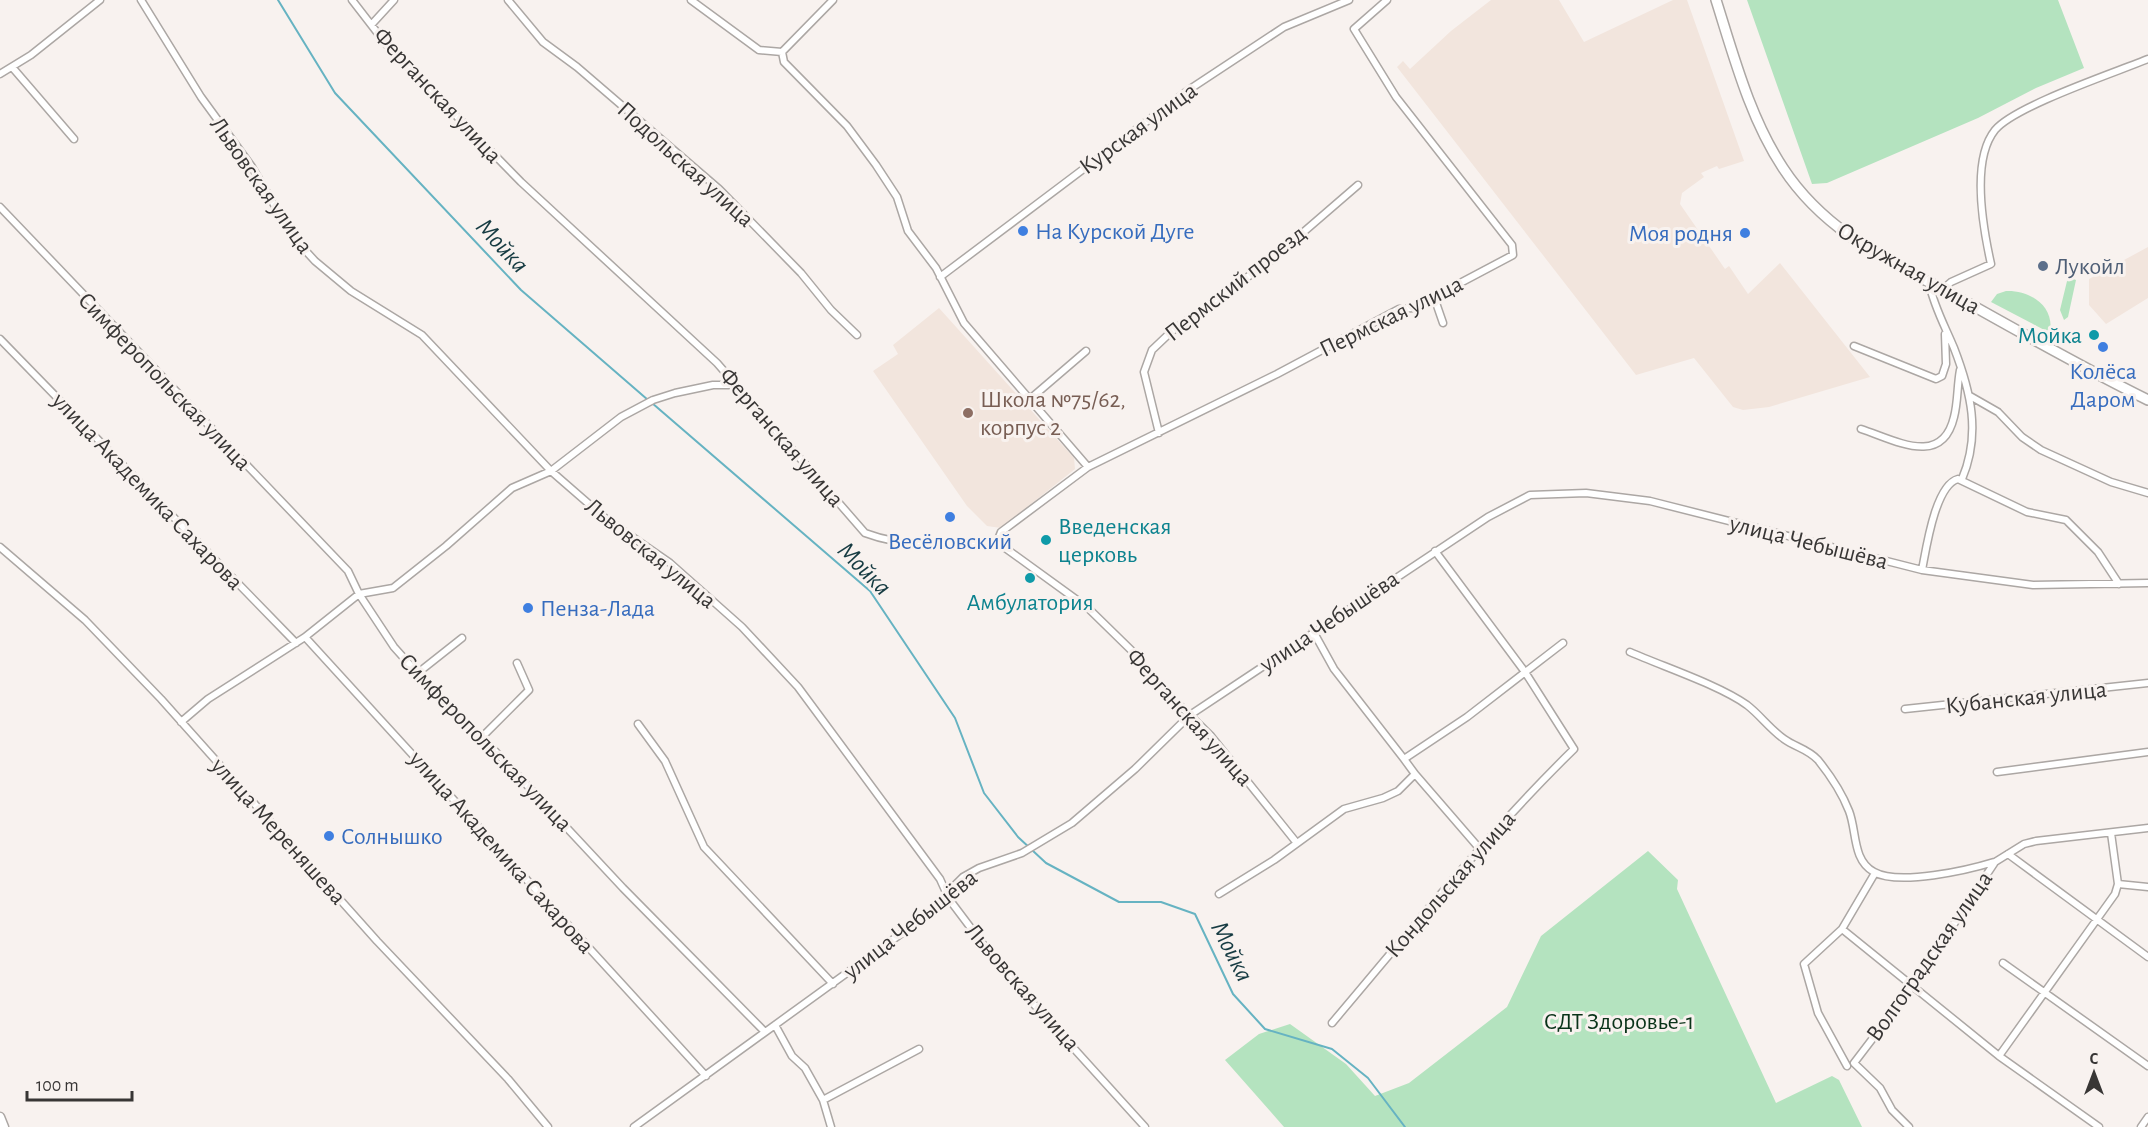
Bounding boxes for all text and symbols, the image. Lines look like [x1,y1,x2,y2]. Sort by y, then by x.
street label: Ферганская улица [369,23,506,168]
street label: Курская улица [1075,78,1202,179]
street label: Подольская улица [612,97,758,232]
street label: Львовская улица [205,113,317,258]
water label: Мойка [471,214,533,278]
street label: Окружная улица [1833,218,1984,319]
place label: На Курской Дуге [1035,220,1195,244]
street label: Пермский проезд [1161,221,1311,346]
place label: Моя родня [1628,222,1733,246]
marker: На Курской Дуге [1016,224,1030,238]
marker: Моя родня [1738,226,1752,240]
place label: Лукойл [2055,255,2125,279]
marker: Лукойл [2036,259,2050,273]
street label: Пермская улица [1316,272,1467,362]
street label: Симферопольская улица [73,288,255,475]
place label: Мойка [2017,324,2082,348]
marker: Мойка [2087,328,2101,342]
marker: Колёса Даром [2096,340,2110,354]
place label: Колёса Даром [2069,360,2137,412]
street label: Ферганская улица [715,363,848,512]
street label: улица Академика Сахарова [46,388,247,595]
place label: Школа №75/62, корпус 2 [980,388,1126,440]
marker: Школа №75/62, корпус 2 [961,406,975,420]
street label: Львовская улица [580,494,720,614]
marker: Весёловский [943,510,957,524]
street label: улица Чебышёва [1726,511,1890,574]
place label: Введенская церковь [1058,515,1171,567]
place label: Весёловский [888,530,1012,554]
marker: Введенская церковь [1039,533,1053,547]
water label: Мойка [833,537,896,600]
street label: улица Чебышёва [1255,567,1404,678]
marker: Амбулатория [1023,571,1037,585]
place label: Амбулатория [966,591,1094,615]
place label: Пенза-Лада [540,597,655,621]
marker: Пенза-Лада [521,601,535,615]
street label: Ферганская улица [1122,644,1257,791]
street label: Симферопольская улица [394,649,576,836]
street label: Кубанская улица [1944,678,2108,718]
street label: улица Академика Сахарова [404,746,598,959]
street label: улица Мереняшева [206,753,350,910]
street label: Кондольская улица [1381,807,1521,962]
place label: Солнышко [341,825,443,849]
marker: Солнышко [322,829,336,843]
street label: улица Чебышёва [839,865,982,985]
street label: Волгоградская улица [1862,867,1997,1046]
water label: Мойка [1206,917,1258,986]
street label: Львовская улица [960,919,1084,1056]
park label: СДТ Здоровье-1 [1544,1010,1694,1034]
north arrow [2064,1043,2124,1103]
text: С [2090,1051,2099,1067]
scale bar [27,1064,132,1102]
text: 100 m [36,1077,79,1095]

